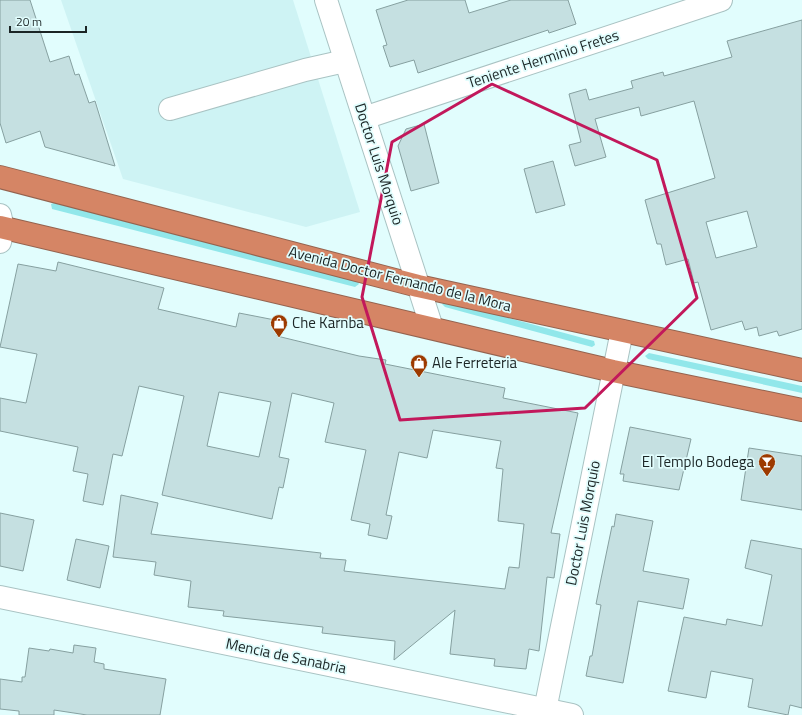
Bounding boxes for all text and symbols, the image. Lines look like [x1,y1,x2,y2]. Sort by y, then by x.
scale bar [10,8,86,34]
text: 20 m [16,12,42,31]
street label: Teniente Herminio Fretes [464,23,622,94]
street label: Doctor Luis Morquio [349,100,410,228]
street label: Avenida Doctor Fernando de la Mora [286,240,514,317]
place label: Che Karnba [292,311,364,334]
shop icon: Che Karnba [269,313,289,338]
place label: Ale Ferreteria [432,351,518,374]
shop icon: Ale Ferreteria [409,353,429,378]
place label: El Templo Bodega [642,450,754,473]
bar icon: El Templo Bodega [757,452,777,477]
street label: Doctor Luis Morquio [559,458,606,587]
street label: Mencia de Sanabria [224,632,349,680]

